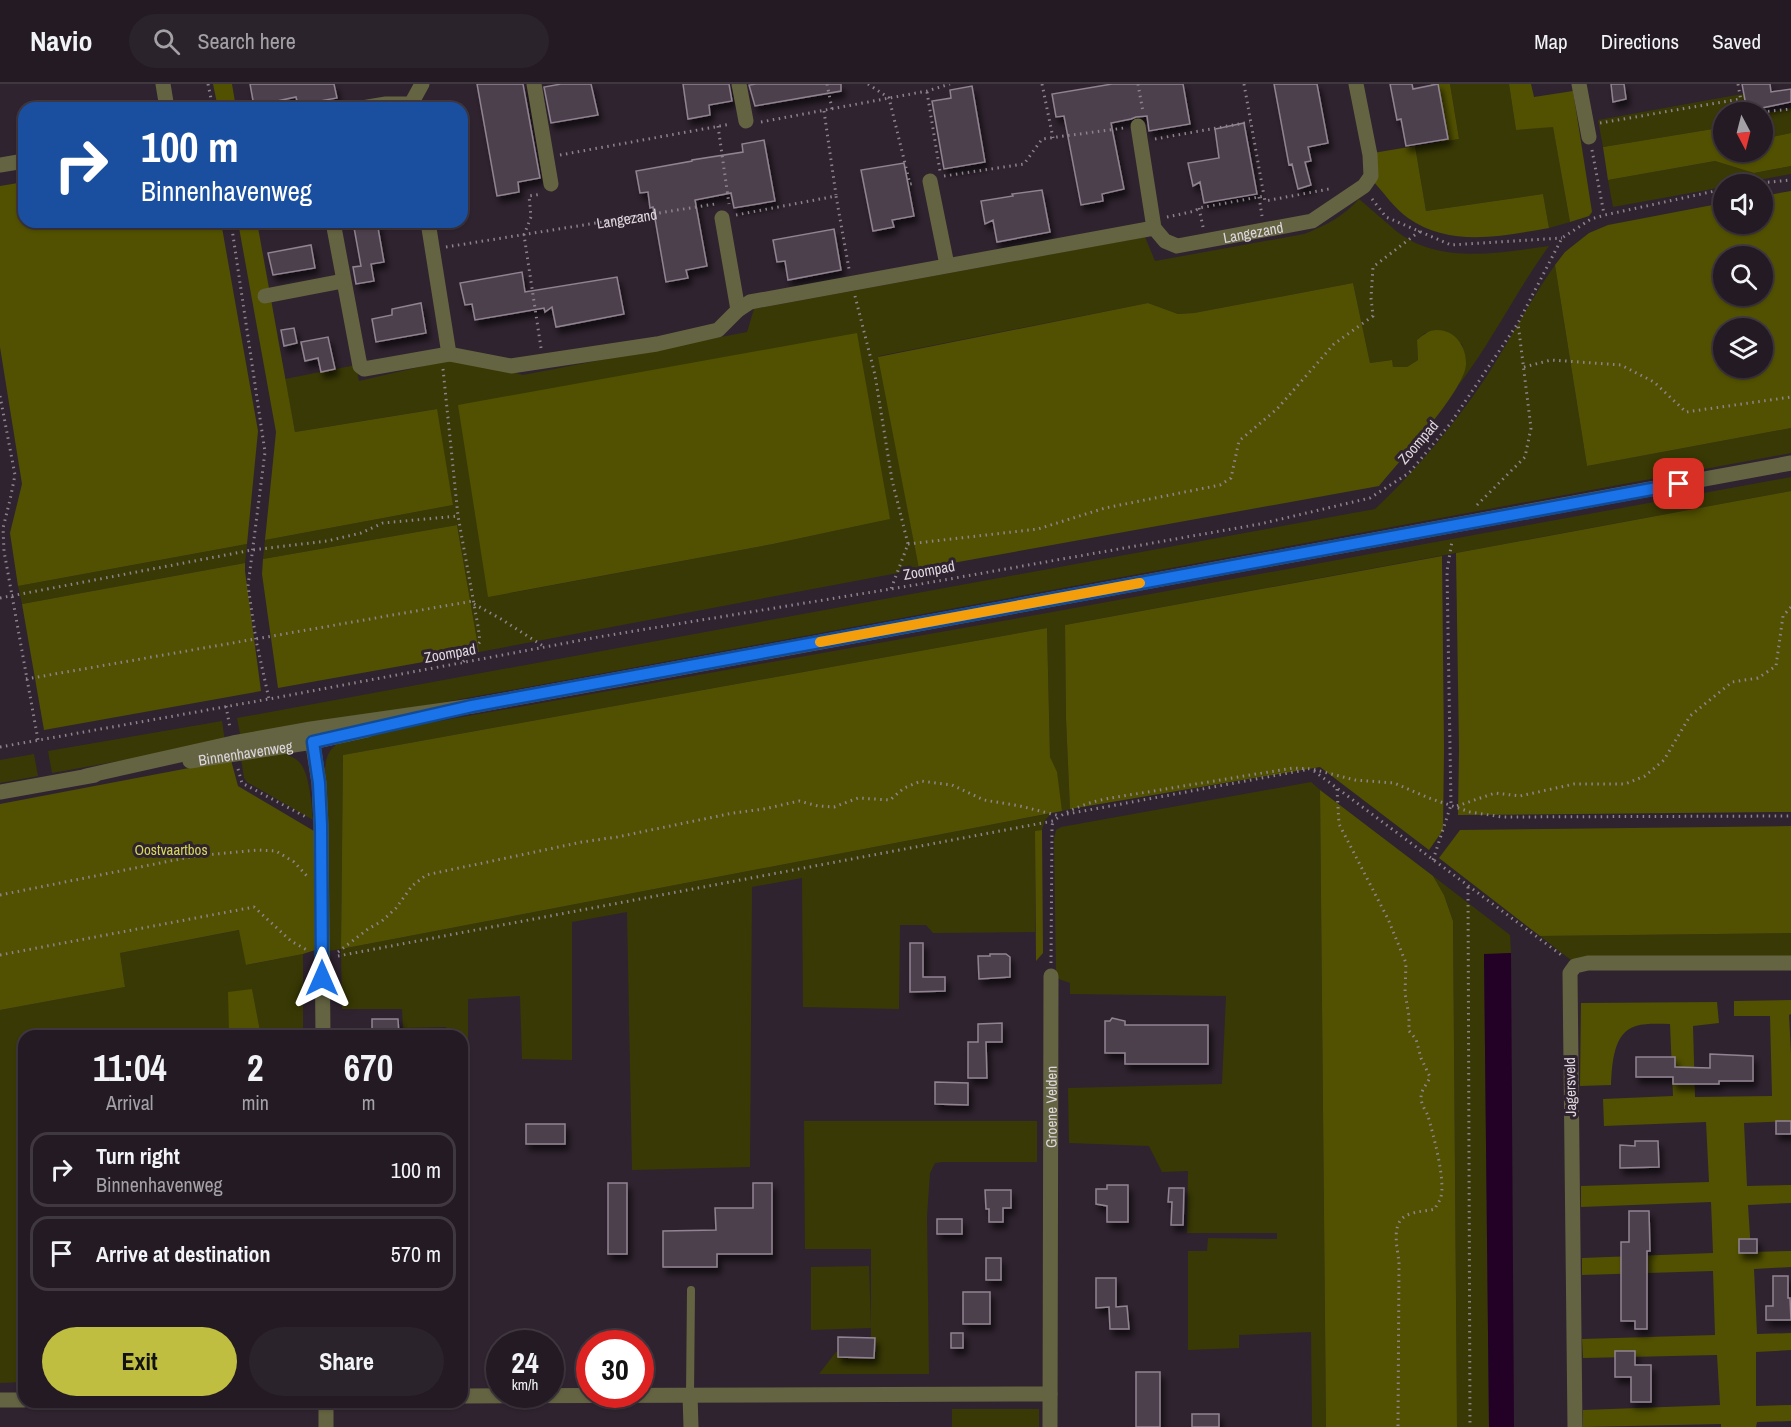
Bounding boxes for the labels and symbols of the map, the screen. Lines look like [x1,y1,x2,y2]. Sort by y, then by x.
north arrow [1713,102,1773,162]
street label: Langezand [595,203,658,233]
street label: Langezand [1221,216,1285,248]
street label: Zoompad [1393,416,1443,468]
pin [1653,458,1704,509]
street label: Zoompad [902,555,956,585]
street label: Zoompad [423,638,477,668]
street label: Binnenhavenweg [197,735,294,770]
park label: Oostvaartbos [134,839,208,860]
position arrow [290,946,354,1010]
street label: Jagersveld [1559,1057,1581,1117]
street label: Groene Velden [1040,1066,1061,1148]
speed limit sign: 30 [576,1330,654,1408]

